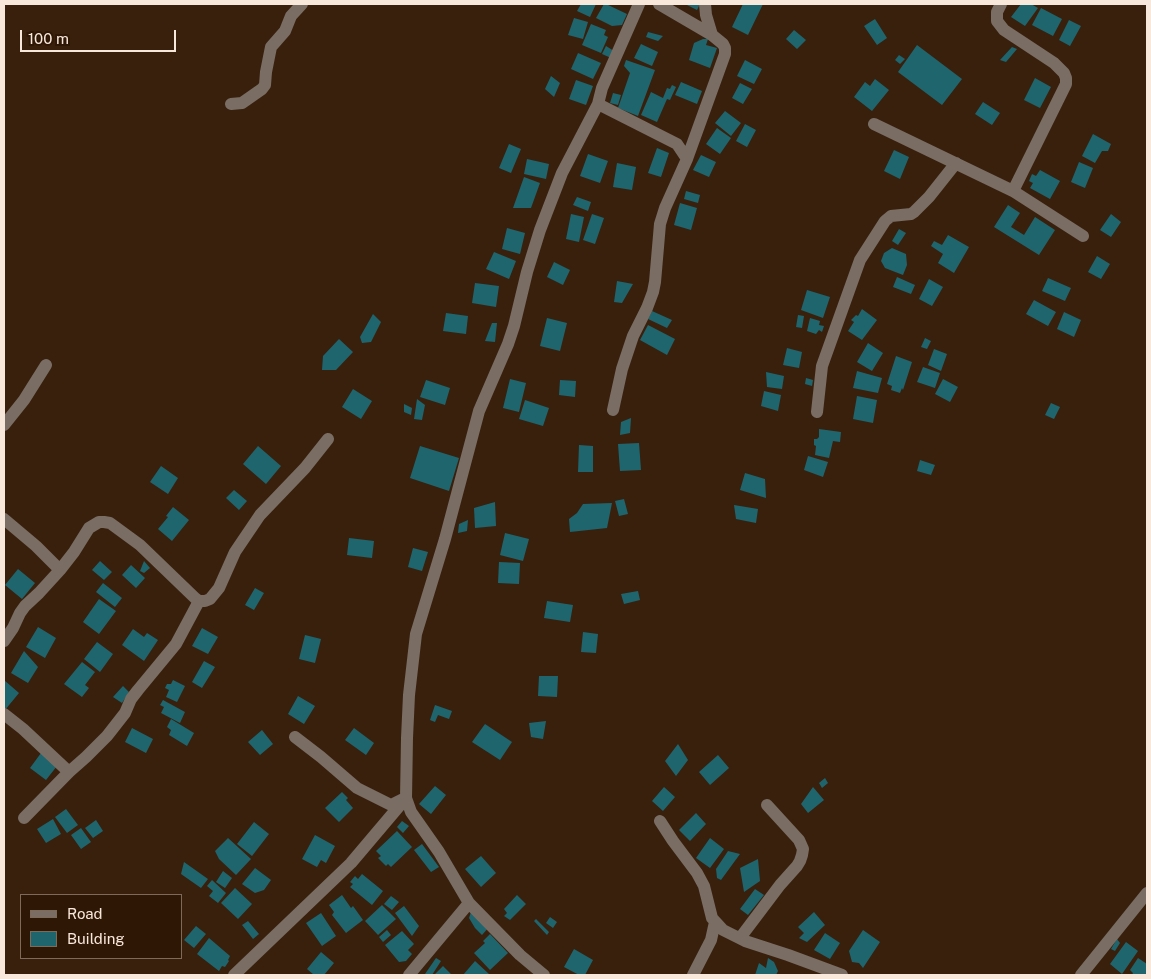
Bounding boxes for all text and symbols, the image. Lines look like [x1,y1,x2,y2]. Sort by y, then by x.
scale bar [22,20,179,52]
text: 100 m [28,30,69,47]
legend [20,894,182,959]
text: Road [67,905,103,922]
text: Building [67,930,125,947]

